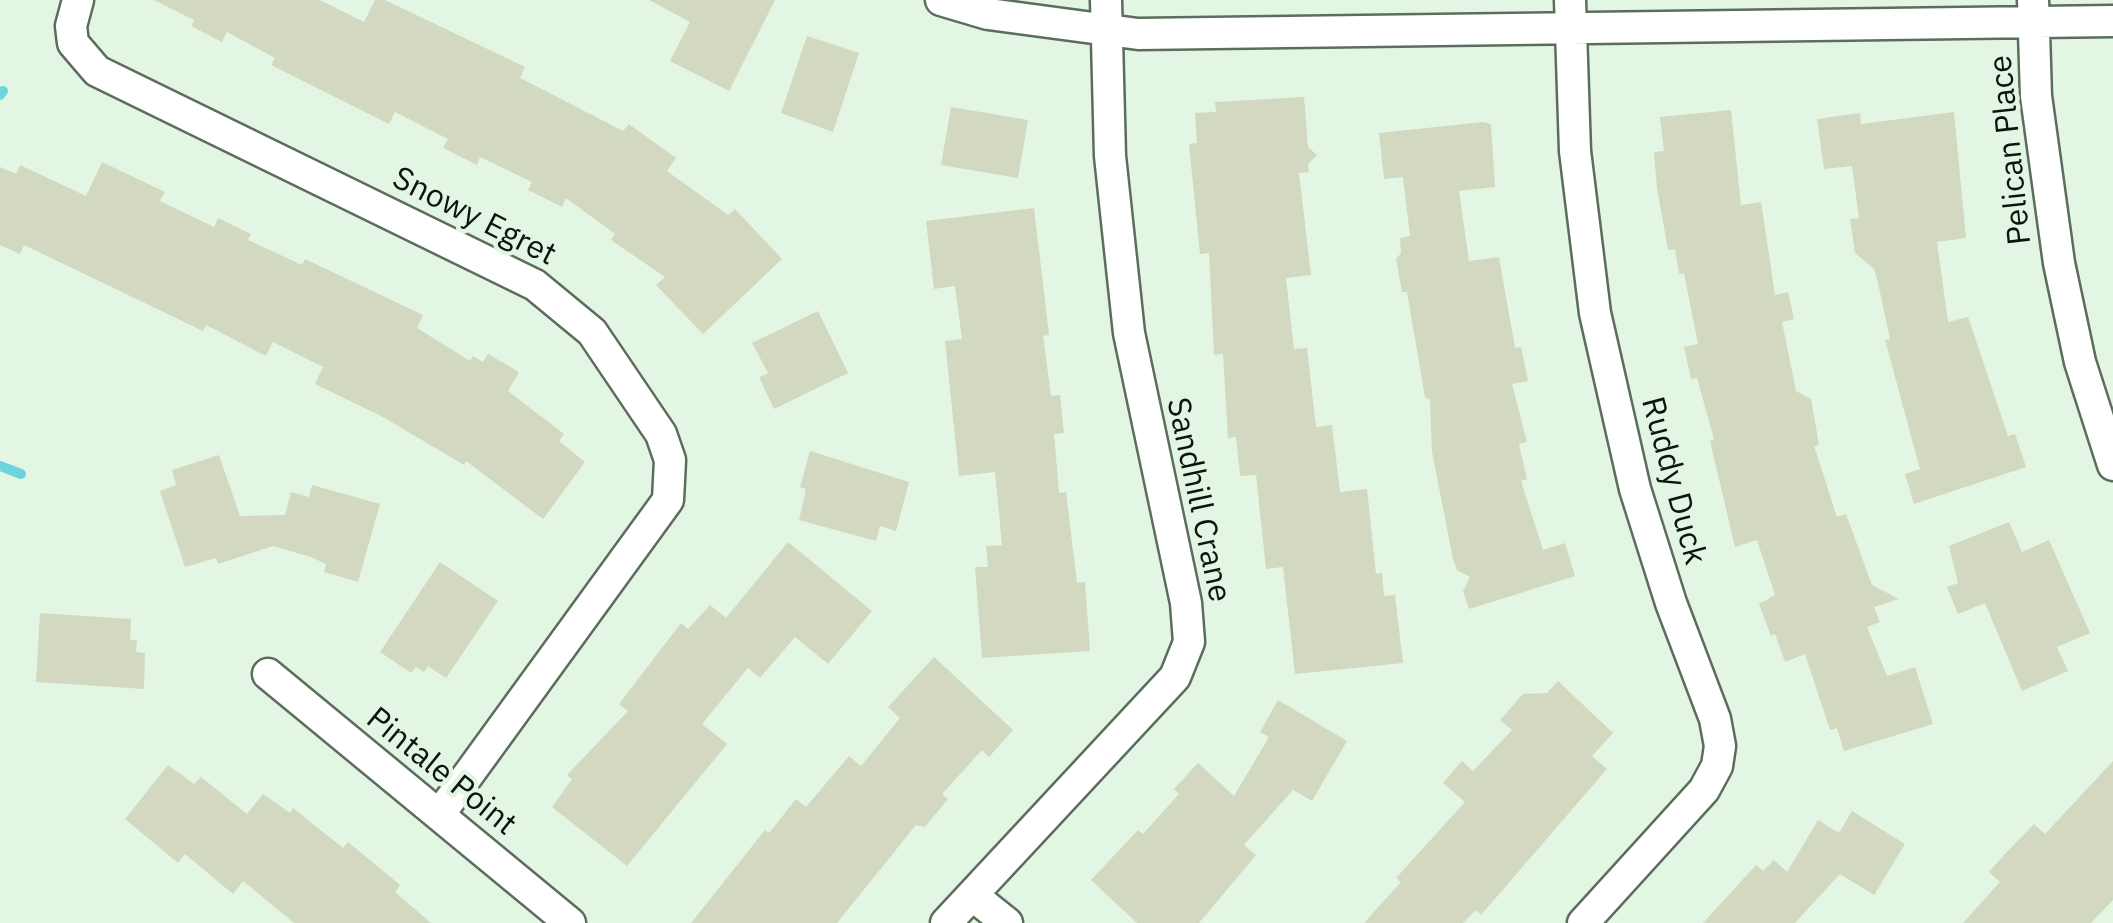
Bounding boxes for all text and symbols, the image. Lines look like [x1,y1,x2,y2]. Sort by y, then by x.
street label: Pelican Place [1982,53,2040,247]
street label: Snowy Egret [386,159,562,275]
street label: Ruddy Duck [1632,393,1714,569]
street label: Sandhill Crane [1158,394,1238,606]
street label: Pintale Point [358,700,524,844]

